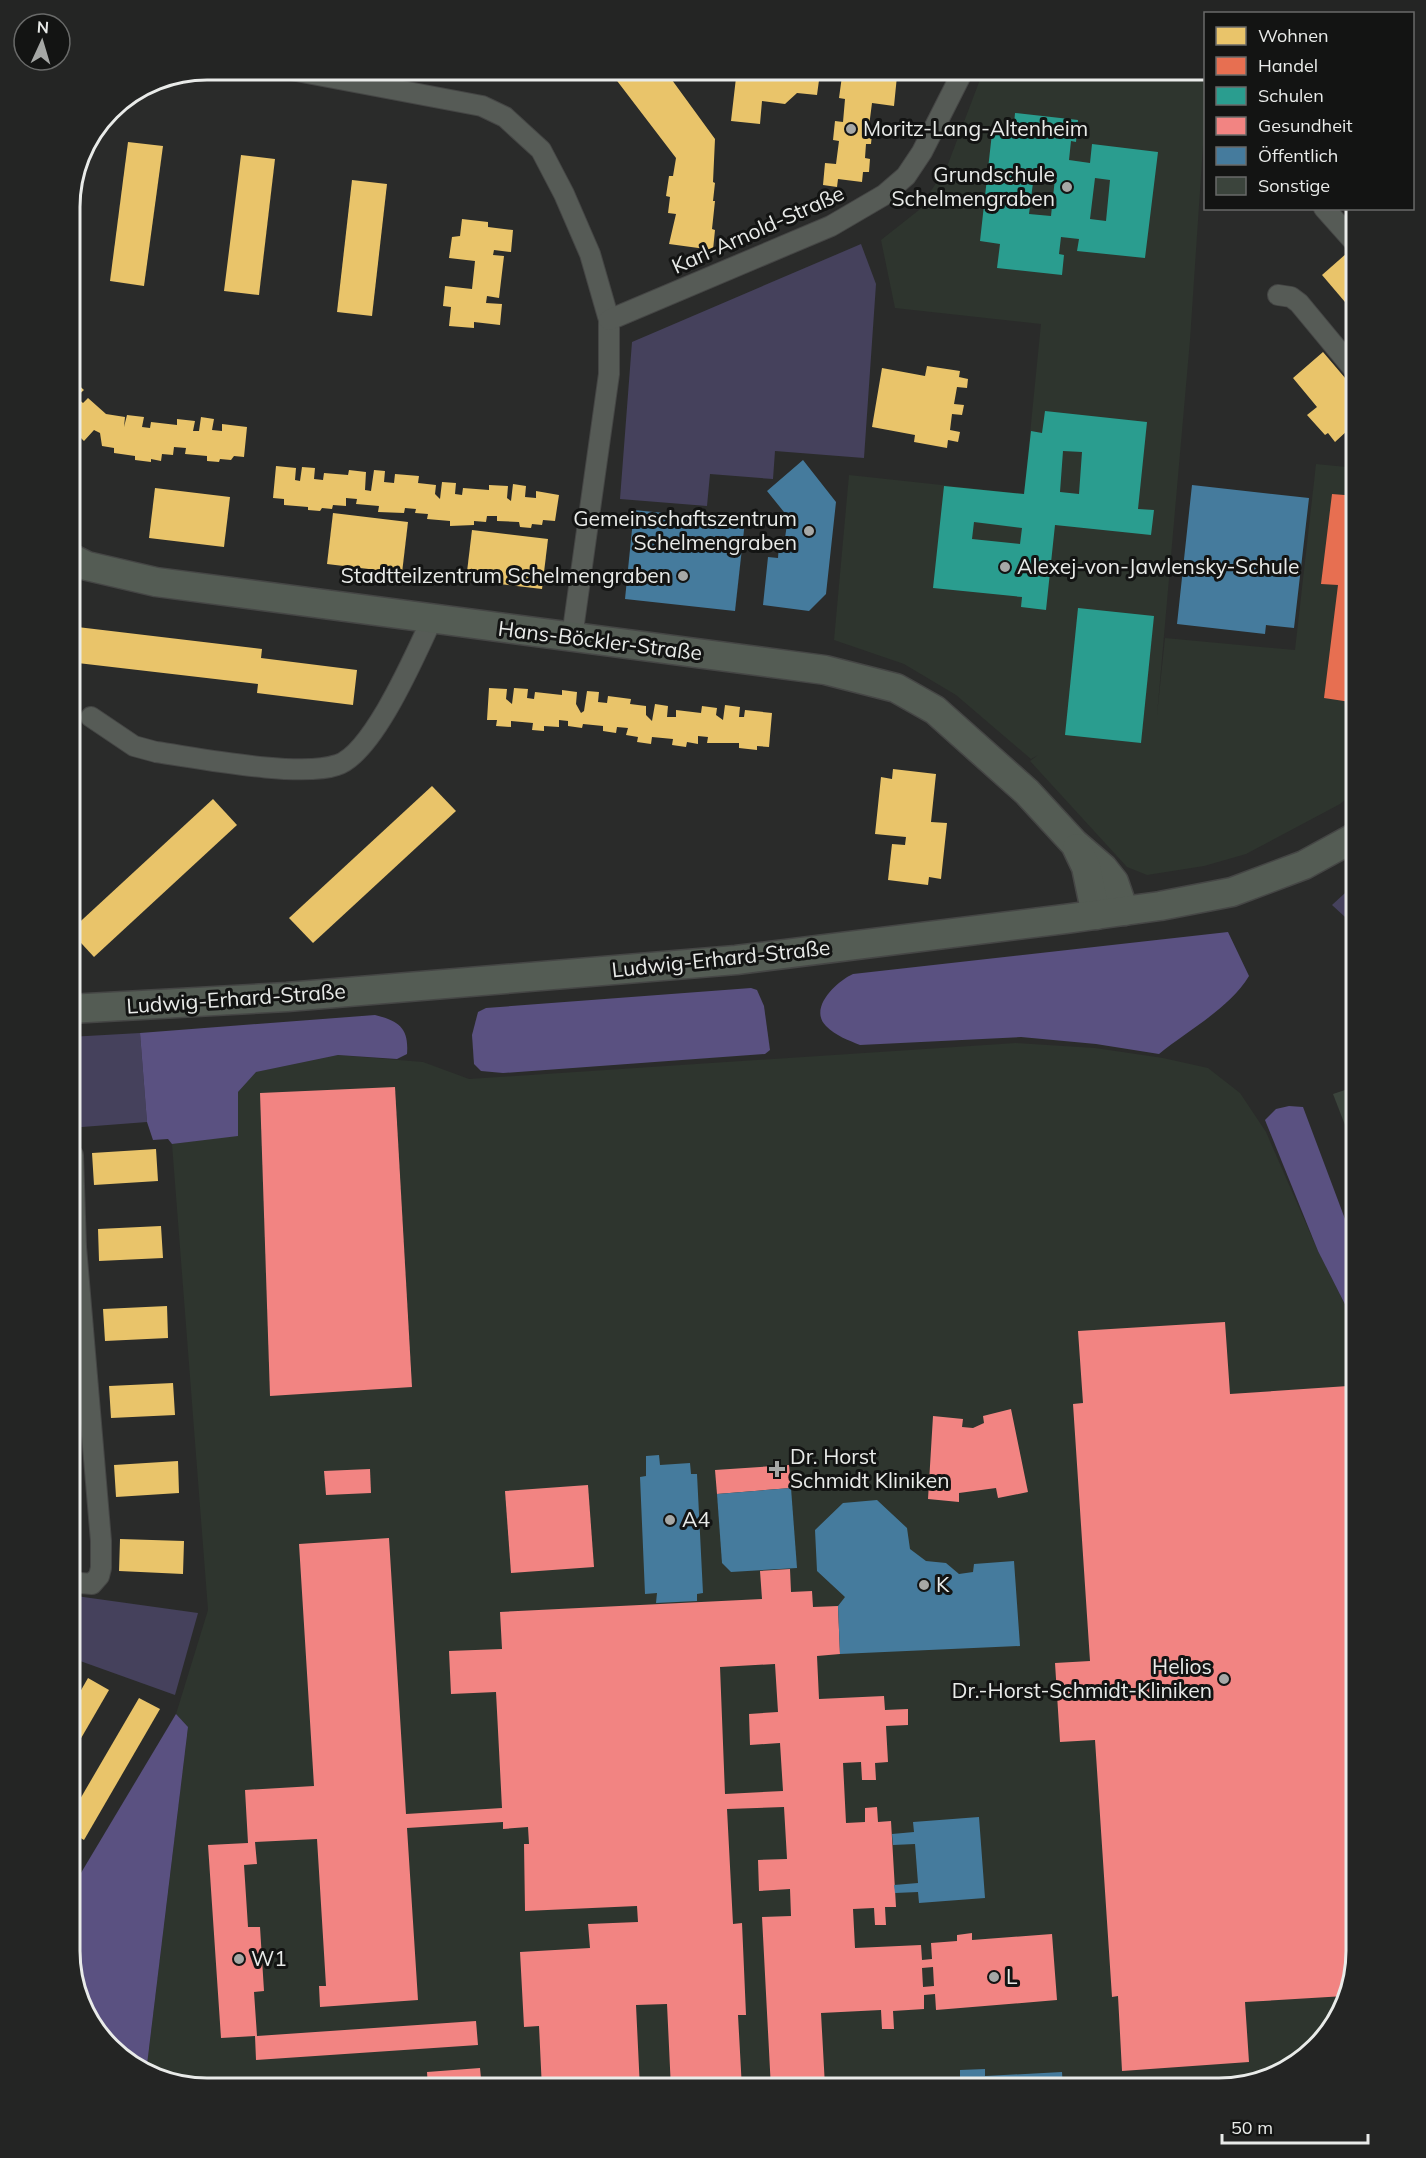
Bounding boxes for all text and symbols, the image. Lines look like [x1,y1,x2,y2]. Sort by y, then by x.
north arrow [12,12,72,72]
legend [1204,12,1414,210]
text: N [36,17,50,37]
text: Wohnen [1258,24,1329,47]
text: Handel [1258,54,1318,77]
text: Schulen [1258,84,1324,107]
text: Gesundheit [1258,114,1353,137]
place label: Moritz-Lang-Altenheim [863,115,1088,141]
marker: Moritz-Lang-Altenheim [844,122,858,136]
text: Öffentlich [1258,144,1338,167]
place label: Grundschule Schelmengraben [892,161,1055,211]
text: Sonstige [1258,174,1330,197]
street label: Karl-Arnold-Straße [667,179,848,279]
marker: Grundschule Schelmengraben [1060,180,1074,194]
place label: Gemeinschaftszentrum Schelmengraben [573,505,797,555]
marker: Gemeinschaftszentrum Schelmengraben [802,524,816,538]
place label: Alexej-von-Jawlensky-Schule [1017,553,1299,579]
marker: Alexej-von-Jawlensky-Schule [998,560,1012,574]
place label: Stadtteilzentrum Schelmengraben [341,562,671,588]
marker: Stadtteilzentrum Schelmengraben [676,569,690,583]
street label: Hans-Böckler-Straße [497,615,704,665]
street label: Ludwig-Erhard-Straße [610,934,831,982]
street label: Ludwig-Erhard-Straße [125,977,346,1019]
place label: Dr. Horst Schmidt Kliniken [790,1443,950,1493]
marker: Dr. Horst Schmidt Kliniken [768,1460,786,1478]
place label: A4 [682,1506,710,1532]
marker: A4 [663,1513,677,1527]
place label: K [936,1571,950,1597]
marker: K [917,1578,931,1592]
place label: Helios Dr.-Horst-Schmidt-Kliniken [952,1653,1212,1703]
marker: Helios Dr.-Horst-Schmidt-Kliniken [1217,1672,1231,1686]
place label: W1 [251,1945,287,1971]
marker: W1 [232,1952,246,1966]
place label: L [1006,1963,1018,1989]
marker: L [987,1970,1001,1984]
scale bar [1222,2107,1368,2145]
text: 50 m [1231,2116,1273,2139]

